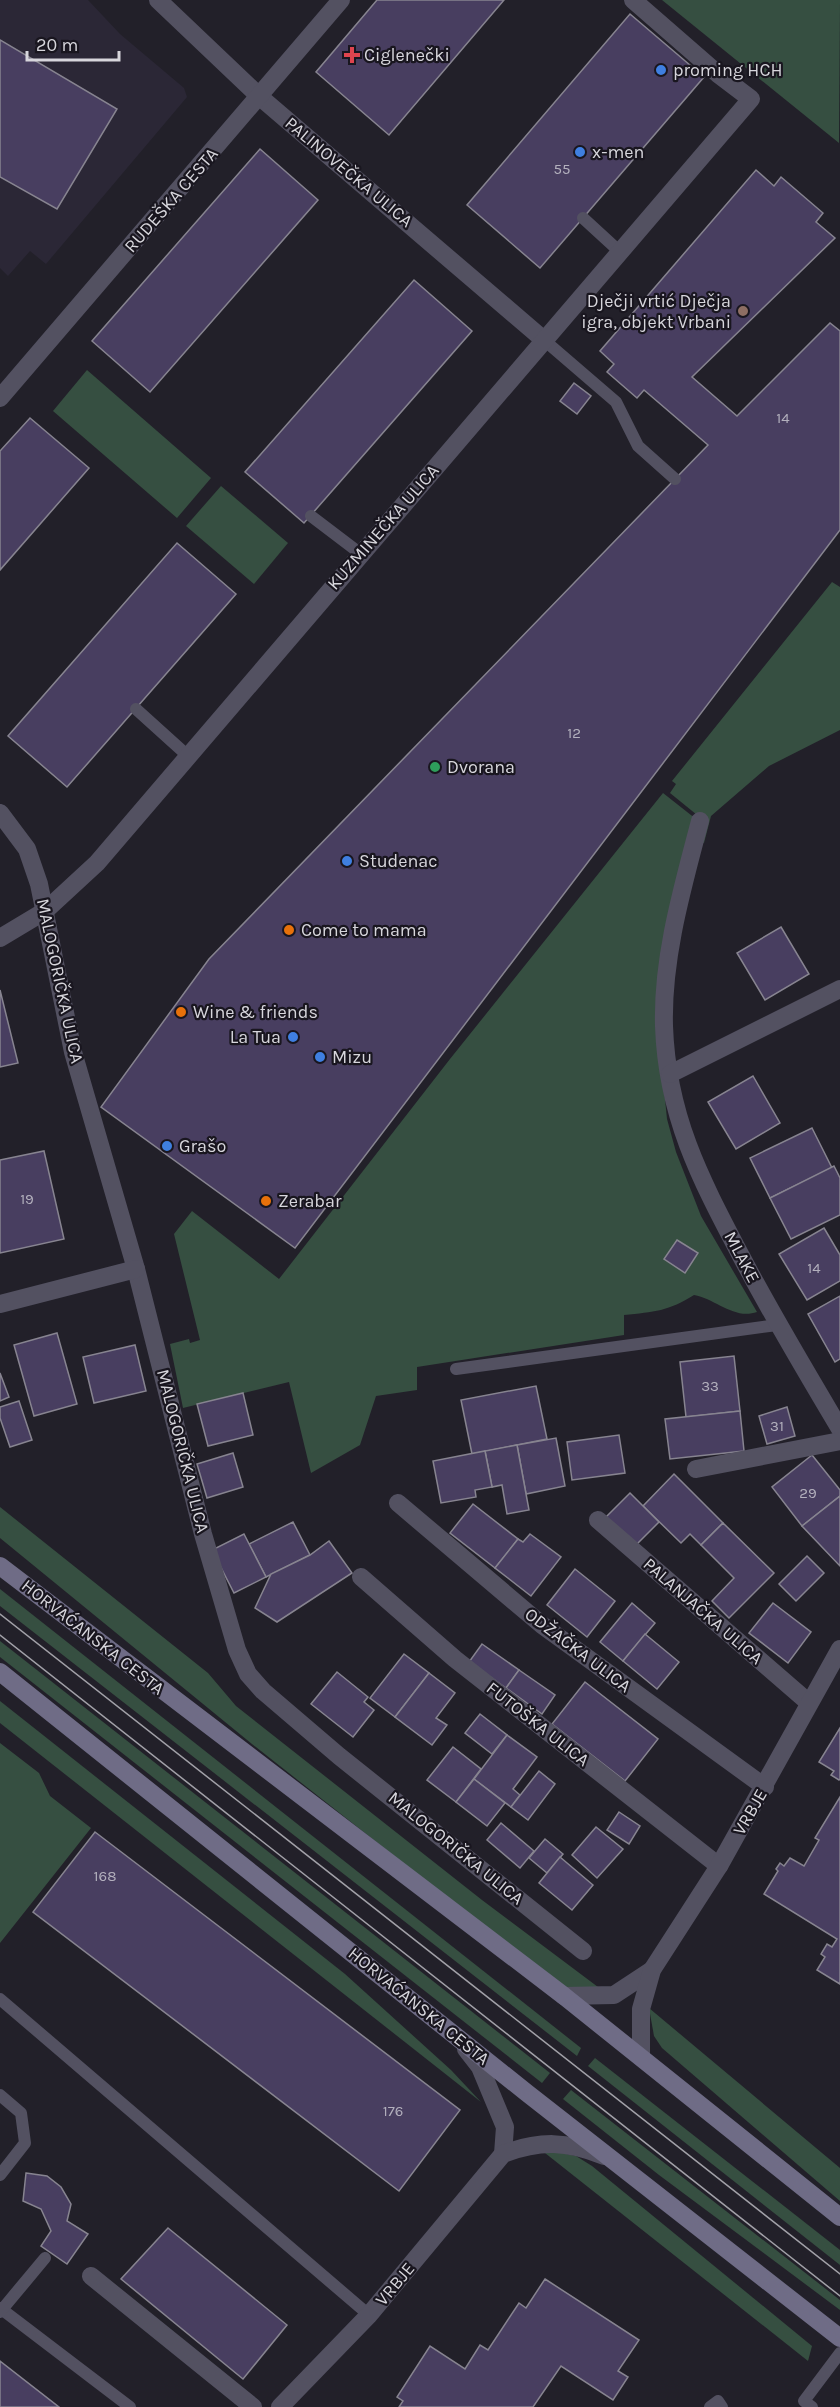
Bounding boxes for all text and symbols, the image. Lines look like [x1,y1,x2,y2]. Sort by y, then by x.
scale bar [27,24,118,62]
text: 20 m [36,34,78,56]
place label: Ciglenečki [364,44,450,66]
marker: Ciglenečki [345,48,359,62]
place label: proming HCH [673,59,782,81]
marker: proming HCH [654,63,668,77]
street label: PALINOVEČKA ULICA [281,112,417,232]
place label: x-men [592,141,644,163]
street label: RUDEŠKA CESTA [119,143,223,257]
marker: x-men [573,145,587,159]
house number: 55 [554,160,570,178]
place label: Dječji vrtić Dječja igra, objekt Vrbani [581,290,731,333]
marker: Dječji vrtić Dječja igra, objekt Vrbani [736,304,750,318]
house number: 14 [776,409,790,427]
street label: KUZMINEČKA ULICA [322,460,444,594]
house number: 12 [567,724,581,742]
place label: Dvorana [447,756,515,778]
marker: Dvorana [428,760,442,774]
place label: Studenac [359,850,438,872]
marker: Studenac [340,854,354,868]
street label: MALOGORIČKA ULICA [32,897,88,1065]
place label: Come to mama [301,919,427,941]
marker: Come to mama [282,923,296,937]
place label: Wine & friends [193,1001,318,1023]
marker: Wine & friends [174,1005,188,1019]
place label: La Tua [230,1026,281,1048]
marker: La Tua [286,1030,300,1044]
place label: Mizu [332,1046,372,1068]
marker: Mizu [313,1050,327,1064]
place label: Grašo [179,1135,226,1157]
marker: Grašo [160,1139,174,1153]
house number: 19 [20,1190,34,1208]
place label: Zerabar [278,1190,342,1212]
marker: Zerabar [259,1194,273,1208]
street label: MLAKE [719,1228,765,1286]
house number: 14 [807,1259,821,1277]
street label: MALOGORIČKA ULICA [152,1367,214,1535]
house number: 33 [701,1377,719,1395]
house number: 31 [770,1417,784,1435]
house number: 29 [799,1484,817,1502]
street label: PALANJAČKA ULICA [639,1553,767,1669]
street label: HORVAĆANSKA CESTA [17,1574,169,1700]
street label: ODŽAČKA ULICA [520,1603,636,1697]
street label: FUTOŠKA ULICA [482,1677,594,1771]
street label: VRBJE [728,1785,772,1839]
street label: MALOGORIČKA ULICA [384,1787,528,1909]
house number: 168 [94,1867,116,1885]
street label: HORVAĆANSKA CESTA [344,1942,495,2070]
house number: 176 [383,2102,403,2120]
street label: VRBJE [371,2258,419,2310]

